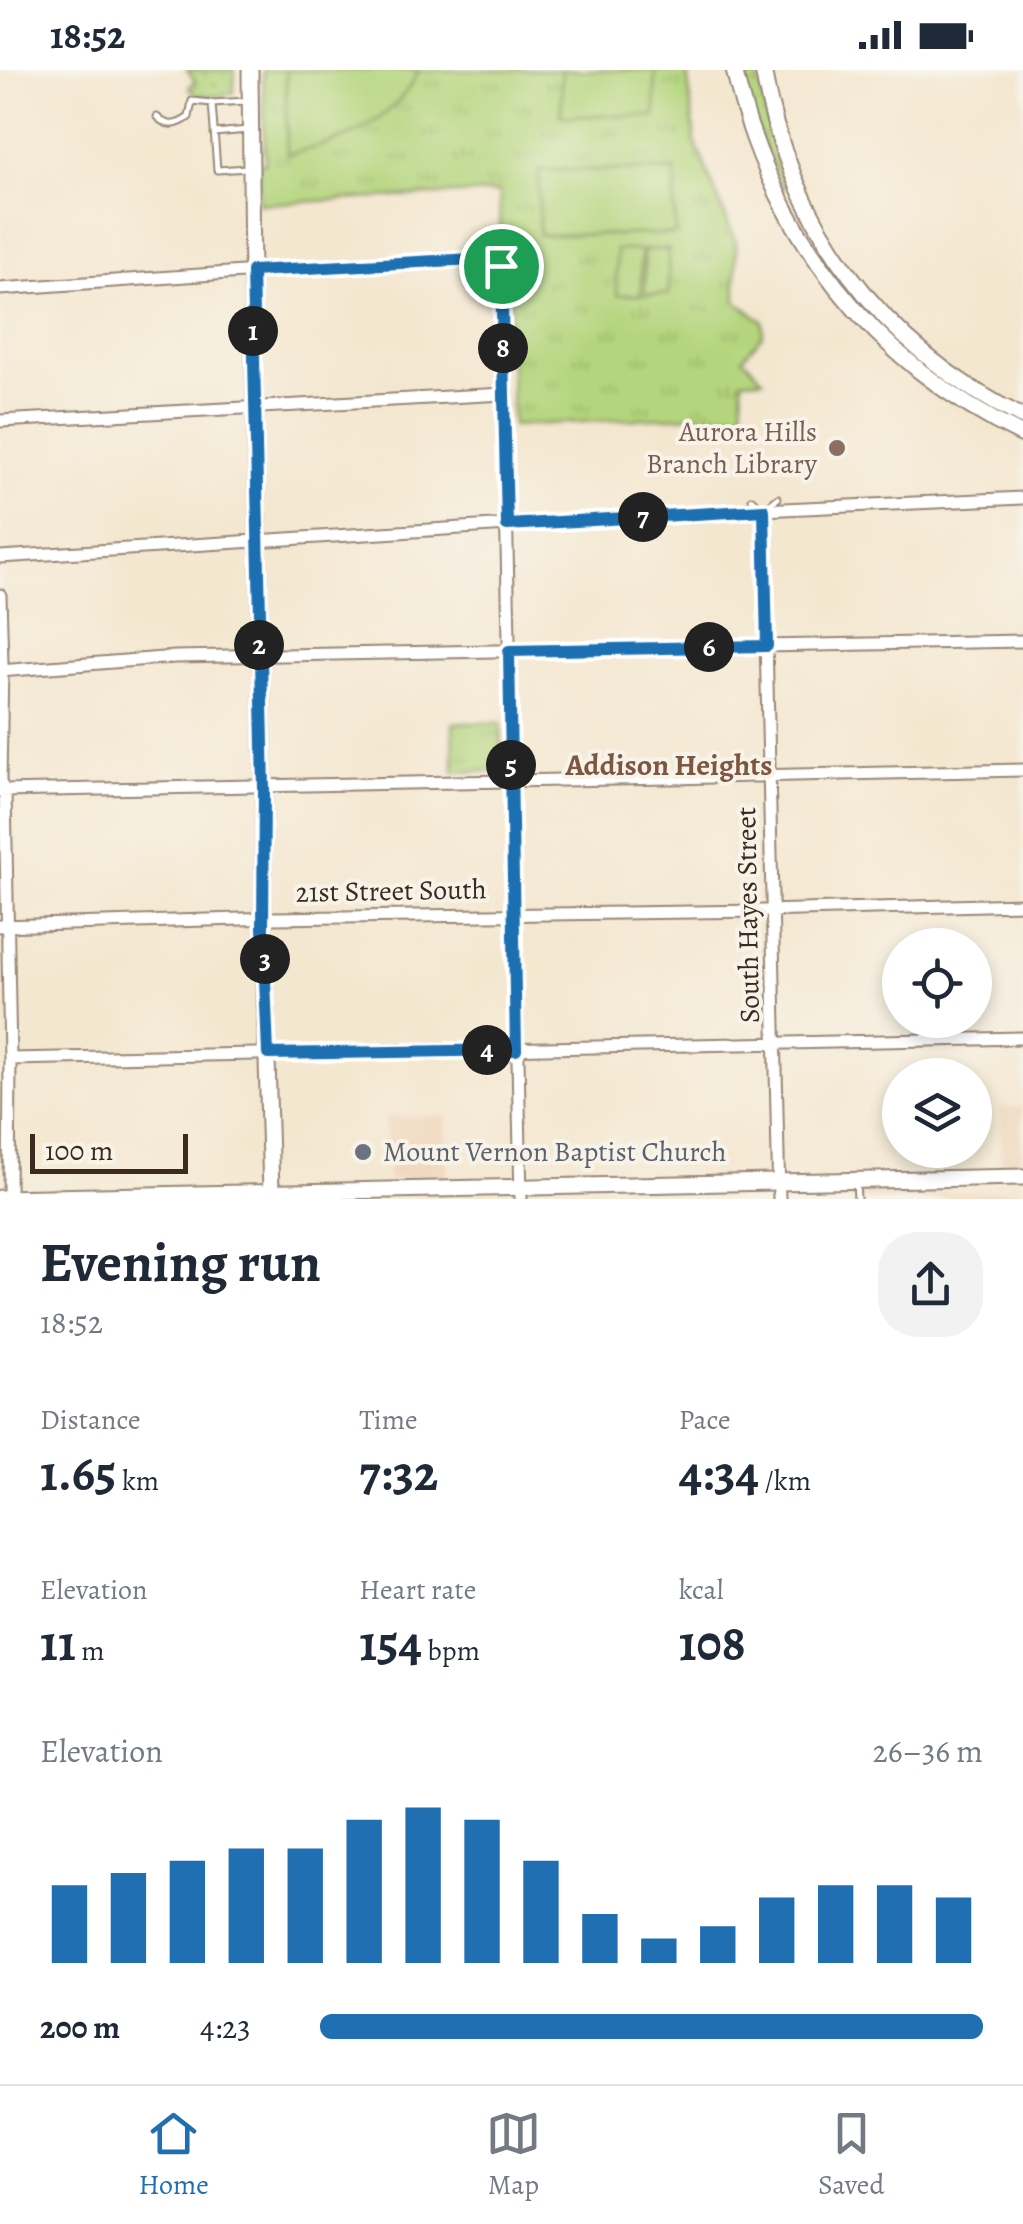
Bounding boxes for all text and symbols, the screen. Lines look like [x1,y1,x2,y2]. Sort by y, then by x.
text: 18:52 [50,9,125,61]
pin [459,224,544,309]
icon: arrive [474,239,529,294]
pin: 1 [228,306,278,356]
text: 1 [248,312,258,350]
pin: 8 [478,323,528,373]
text: 8 [496,329,510,367]
place label: Aurora Hills Branch Library [646,413,817,483]
marker: Aurora Hills Branch Library [826,437,848,459]
pin: 7 [618,492,668,542]
text: 7 [637,498,649,536]
pin: 2 [234,620,284,670]
pin: 6 [684,622,734,672]
text: 2 [252,626,266,664]
text: 6 [702,628,716,666]
pin: 5 [486,740,536,790]
district label: Addison Heights [564,745,773,785]
text: 5 [505,746,517,784]
street label: South Hayes Street [727,806,769,1024]
street label: 21st Street South [295,870,487,912]
map controls [882,928,992,1168]
button: locate [882,928,992,1038]
pin: 3 [240,934,290,984]
text: 3 [259,940,271,978]
pin: 4 [462,1025,512,1075]
text: 4 [480,1031,494,1069]
button: layers [882,1058,992,1168]
scale bar [30,1129,188,1174]
text: 100 m [45,1132,113,1170]
place label: Mount Vernon Baptist Church [383,1133,726,1171]
marker: Mount Vernon Baptist Church [352,1141,374,1163]
text: Evening run [40,1225,321,1300]
button: share [878,1232,983,1337]
text: 18:52 [40,1300,103,1344]
text: Distance [40,1401,140,1439]
text: Time [359,1401,418,1439]
text: Pace [679,1401,731,1439]
text: 1.65 [40,1439,116,1507]
text: 7:32 [359,1439,438,1507]
text: 4:34 [679,1439,759,1507]
text: km [116,1462,159,1500]
text: /km [759,1462,811,1500]
text: Elevation [40,1571,147,1609]
text: Heart rate [359,1571,476,1609]
text: kcal [679,1571,724,1609]
text: 11 [40,1609,76,1677]
text: 154 [359,1609,422,1677]
text: 108 [679,1609,746,1677]
text: m [76,1632,105,1670]
text: bpm [422,1632,480,1670]
text: Elevation [40,1729,163,1773]
text: 26–36 m [873,1729,983,1773]
text: 200 m [40,2005,120,2049]
text: 4:23 [200,2005,251,2049]
tab: Home [139,2106,209,2204]
tab: Map [486,2106,541,2204]
tab: Saved [818,2106,884,2204]

